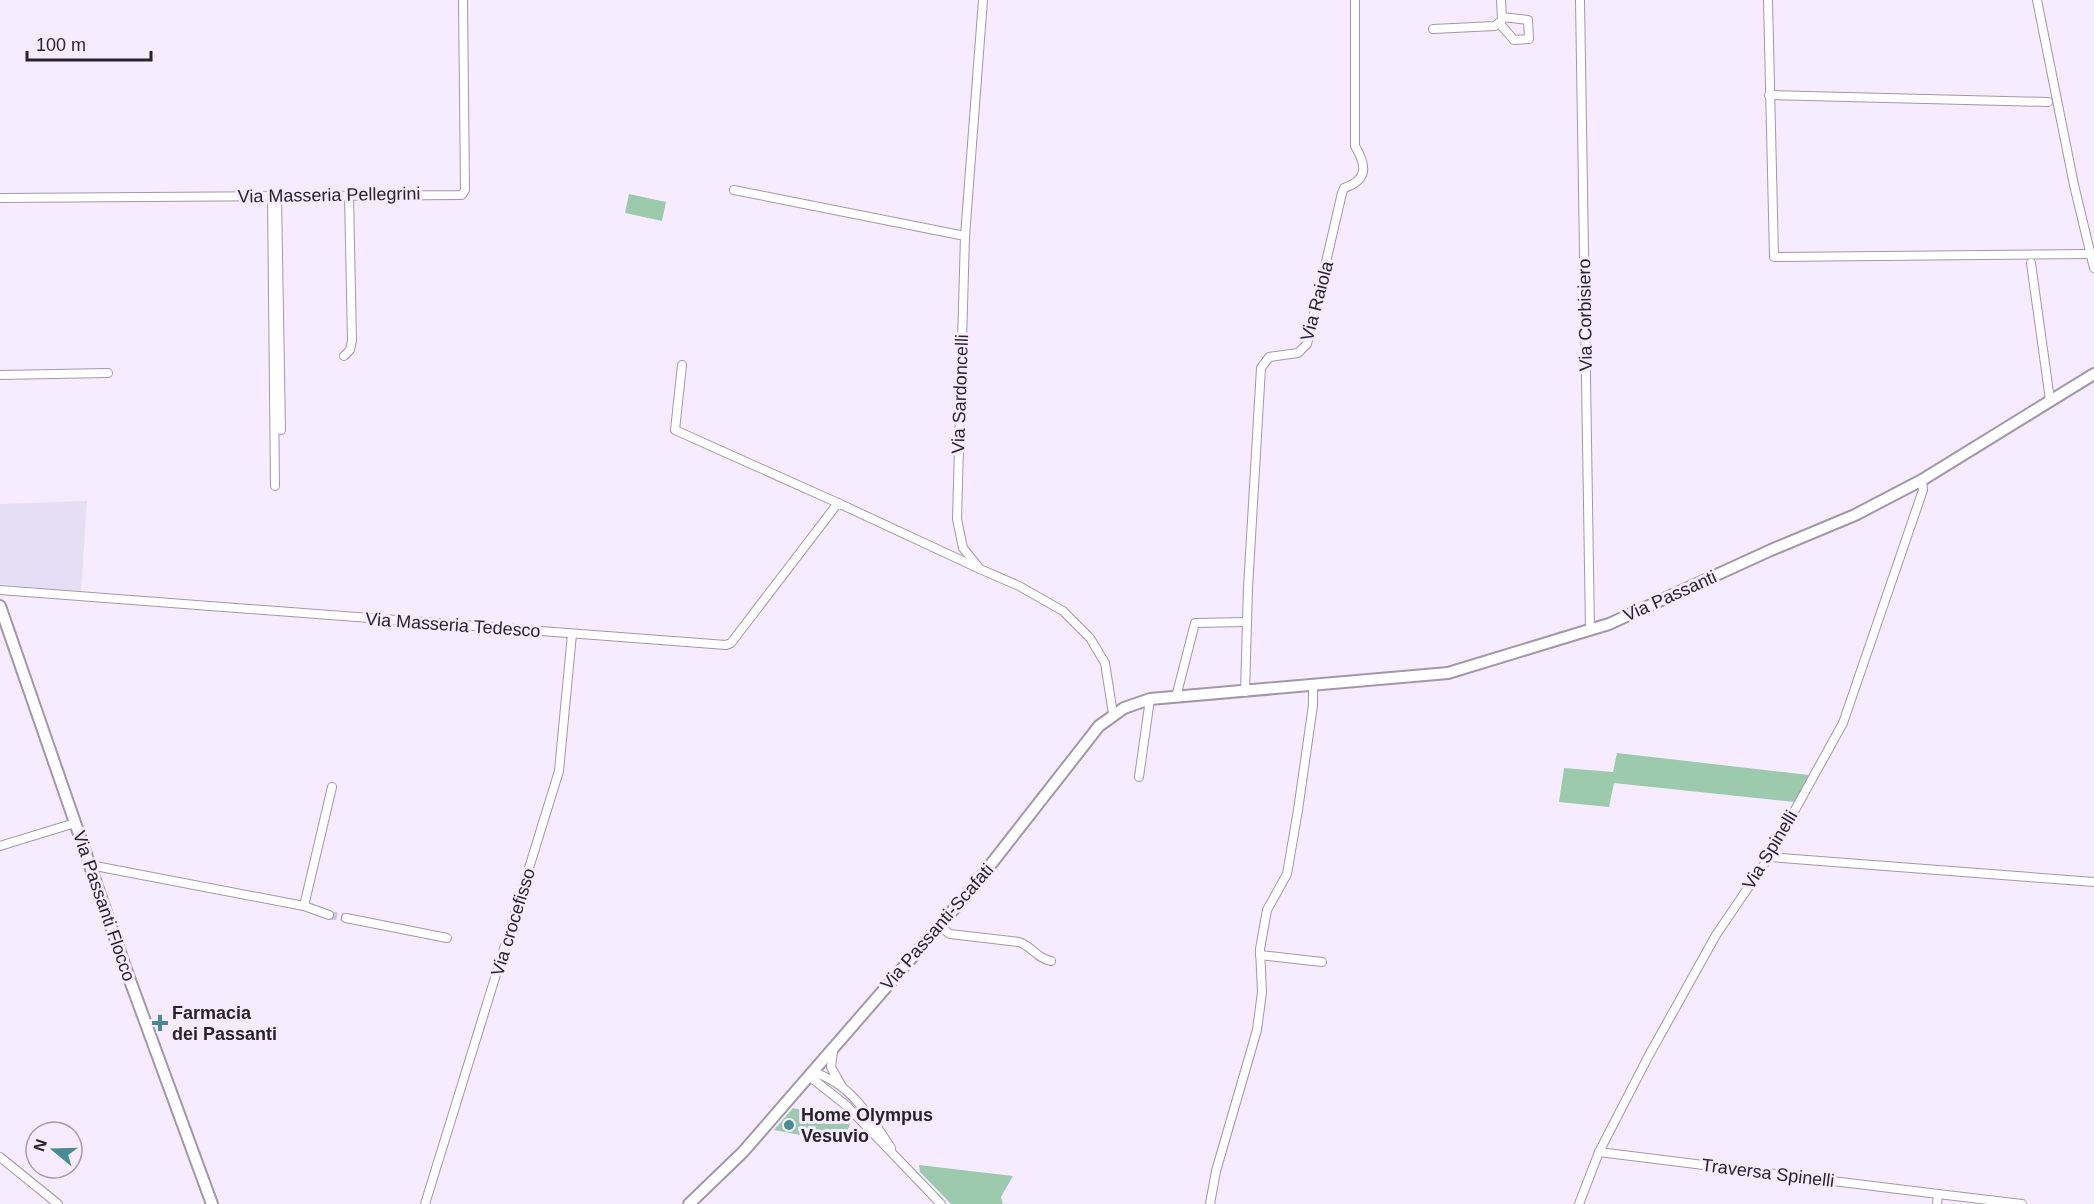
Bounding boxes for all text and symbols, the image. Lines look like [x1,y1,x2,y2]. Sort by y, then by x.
scale bar [27,24,152,62]
text: 100 m [36,35,86,55]
street label: Via Masseria Pellegrini [237,183,421,207]
street label: Via Raiola [1297,258,1337,343]
street label: Via Corbisiero [1574,258,1596,372]
street label: Via Sardoncelli [948,334,972,454]
street label: Via Passanti [1620,567,1720,625]
street label: Via Masseria Tedesco [365,609,541,641]
street label: Via Spinelli [1739,807,1801,893]
street label: Via Passanti Flocco [69,828,139,984]
street label: Via Passanti-Scafati [877,860,997,994]
street label: Via crocefisso [487,866,539,978]
place label: Farmacia dei Passanti [172,1003,277,1044]
marker: Farmacia dei Passanti [153,1016,167,1030]
place label: Home Olympus Vesuvio [801,1105,933,1146]
marker: Home Olympus Vesuvio [782,1118,796,1132]
north arrow [24,1120,84,1180]
text: N [30,1137,50,1154]
street label: Traversa Spinelli [1701,1155,1835,1191]

